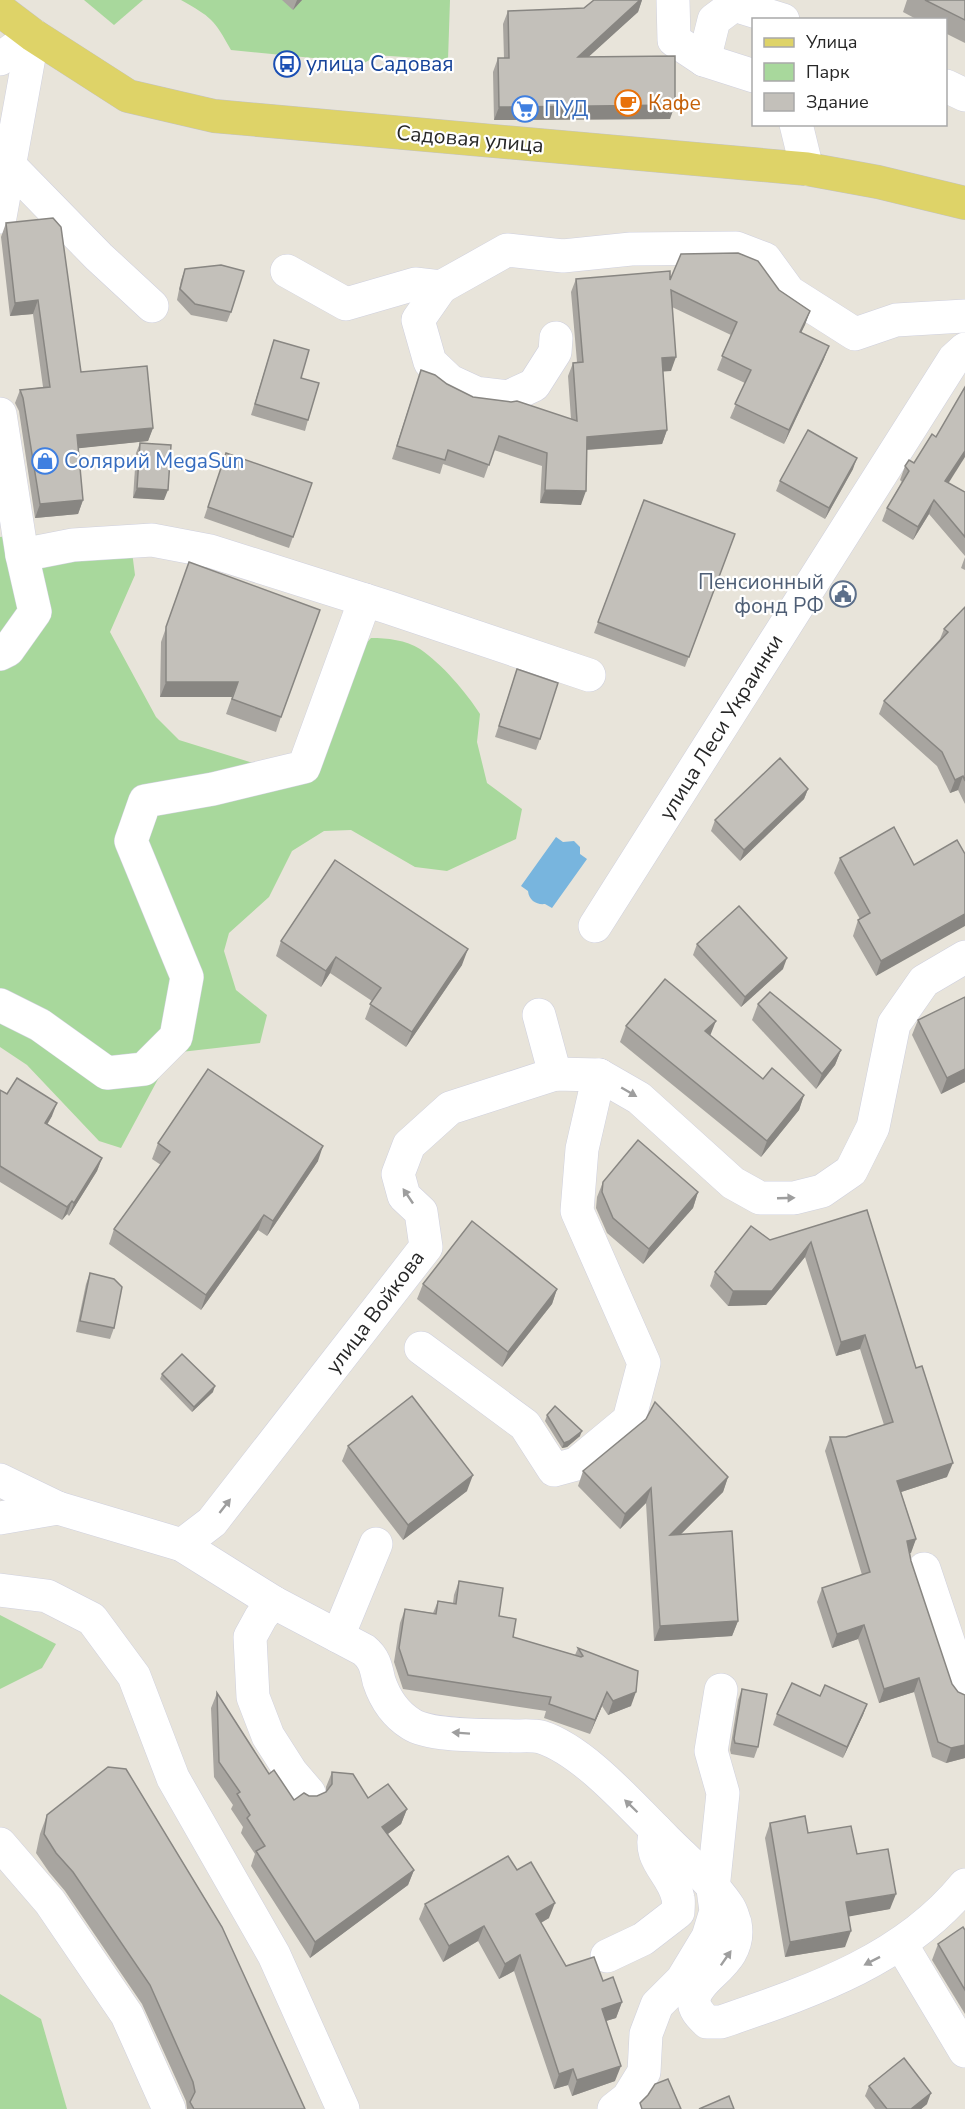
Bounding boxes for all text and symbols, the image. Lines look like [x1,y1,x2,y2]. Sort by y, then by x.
legend [752,18,947,126]
text: Улица [805,30,857,54]
bus stop icon: улица Садовая [272,49,302,79]
place label: улица Садовая [306,50,454,78]
text: Парк [806,60,850,84]
cafe icon: Кафе [613,88,643,118]
place label: Кафе [648,89,701,117]
text: Здание [806,90,869,114]
supermarket icon: ПУД [510,94,540,124]
place label: ПУД [544,95,588,123]
street label: Садовая улица [395,119,545,159]
shop icon: Солярий MegaSun [30,446,60,476]
place label: Солярий MegaSun [64,447,245,475]
place label: Пенсионный фонд РФ [698,568,824,620]
public building icon: Пенсионный фонд РФ [828,579,858,609]
street label: улица Леси Украинки [653,629,789,825]
one-way arrow [621,1087,638,1097]
one-way arrow [402,1188,413,1205]
one-way arrow [776,1193,795,1202]
street label: улица Войкова [319,1244,431,1380]
one-way arrow [219,1498,232,1514]
one-way arrow [451,1729,470,1738]
one-way arrow [624,1799,639,1813]
one-way arrow [720,1950,732,1966]
one-way arrow [863,1956,880,1965]

